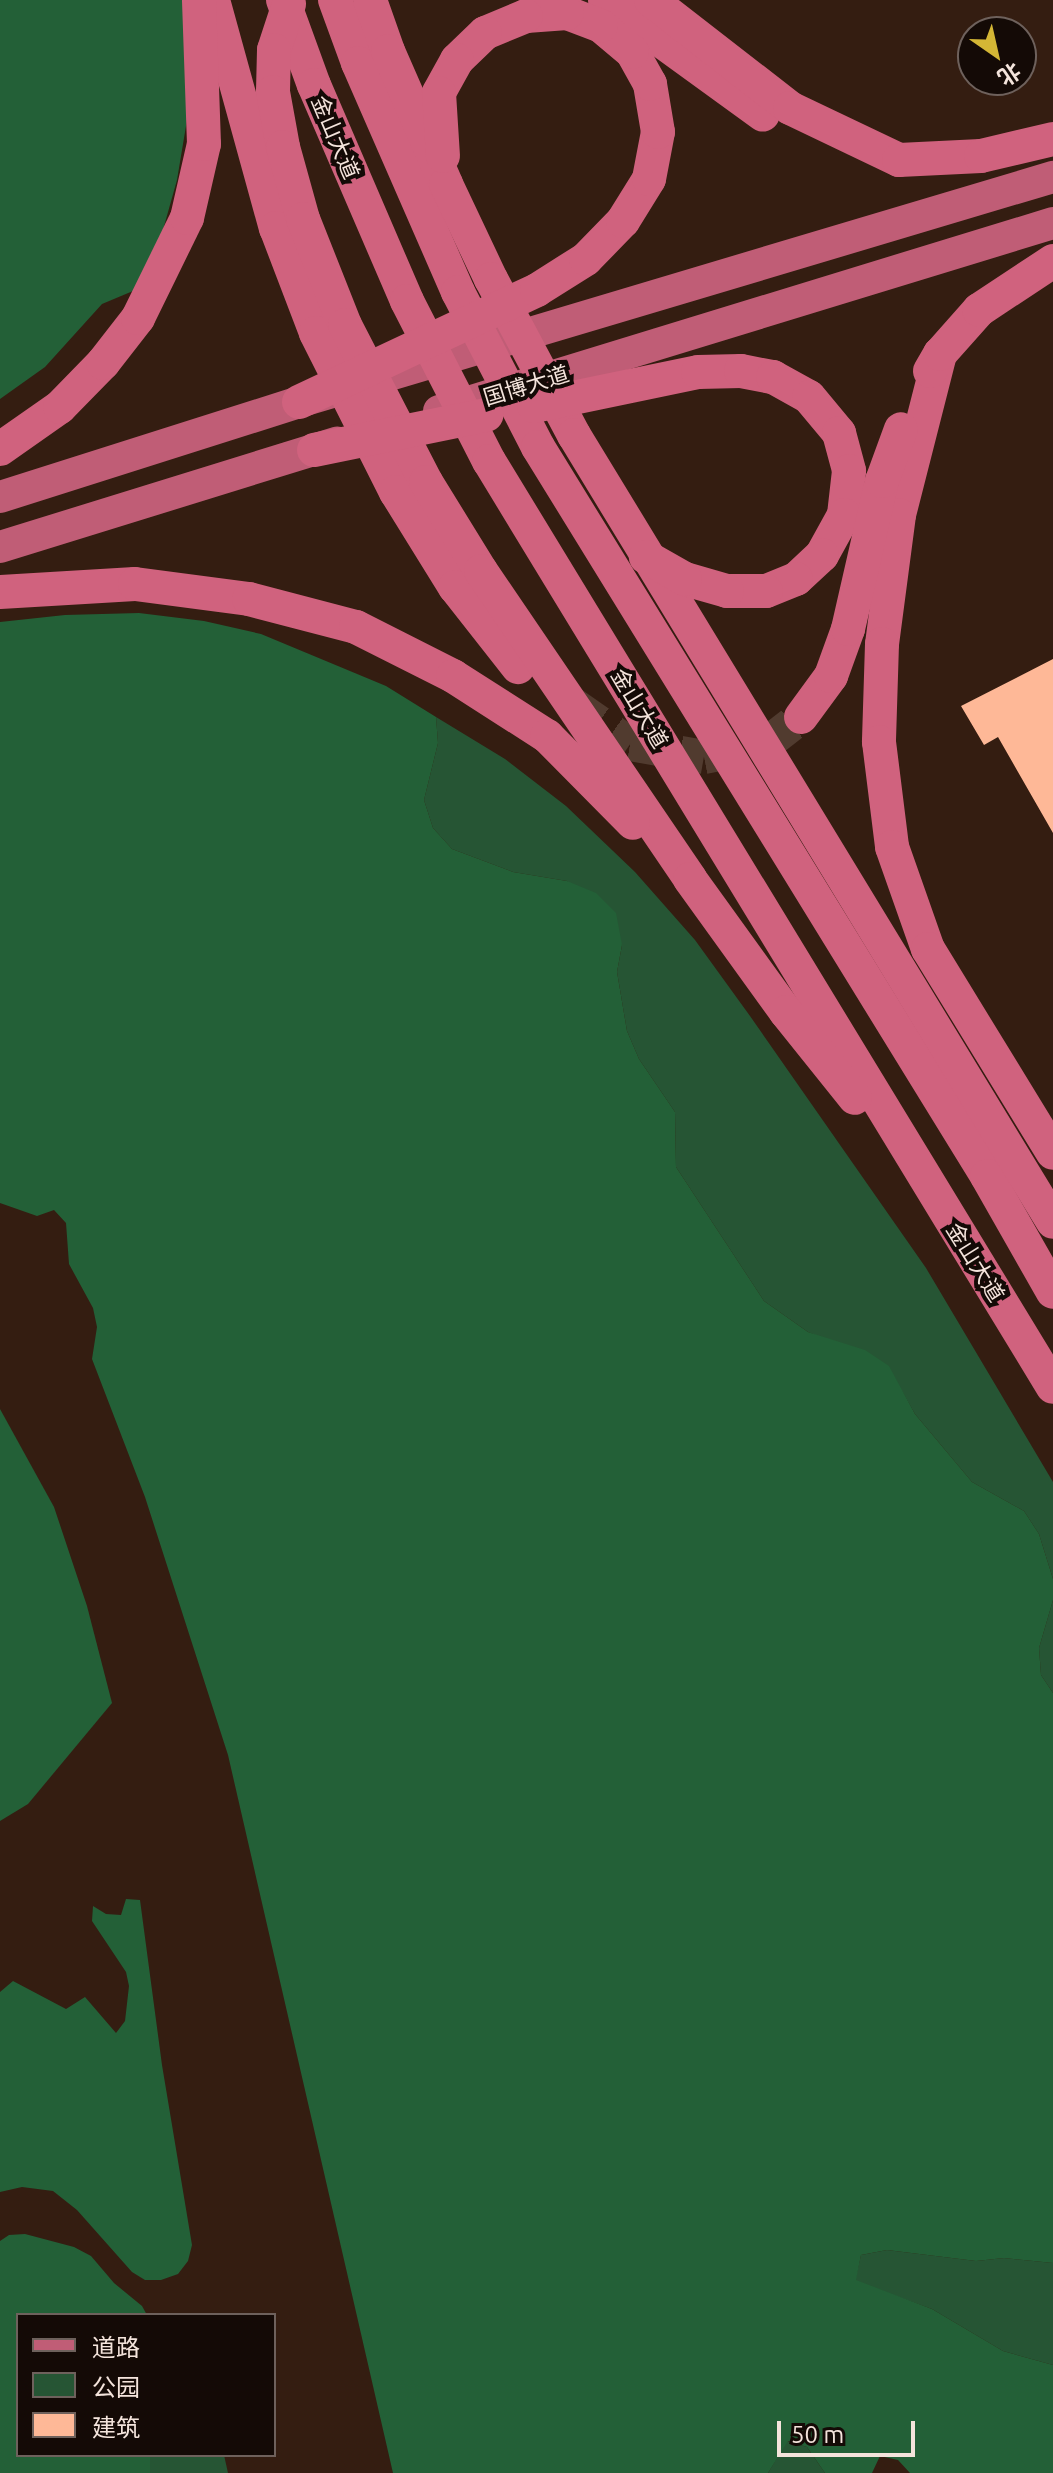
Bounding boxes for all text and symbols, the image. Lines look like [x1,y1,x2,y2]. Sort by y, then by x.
north arrow [957,16,1037,96]
text: 北 [993,58,1026,91]
street label: 金山大道 [307,91,365,183]
street label: 国博大道 [480,360,572,410]
street label: 金山大道 [606,663,674,753]
street label: 金山大道 [941,1218,1011,1306]
legend [16,2313,276,2457]
text: 道路 [92,2334,140,2361]
text: 公园 [92,2374,140,2401]
scale bar [781,2405,919,2455]
text: 建筑 [92,2414,140,2441]
text: 50 m [791,2421,844,2448]

